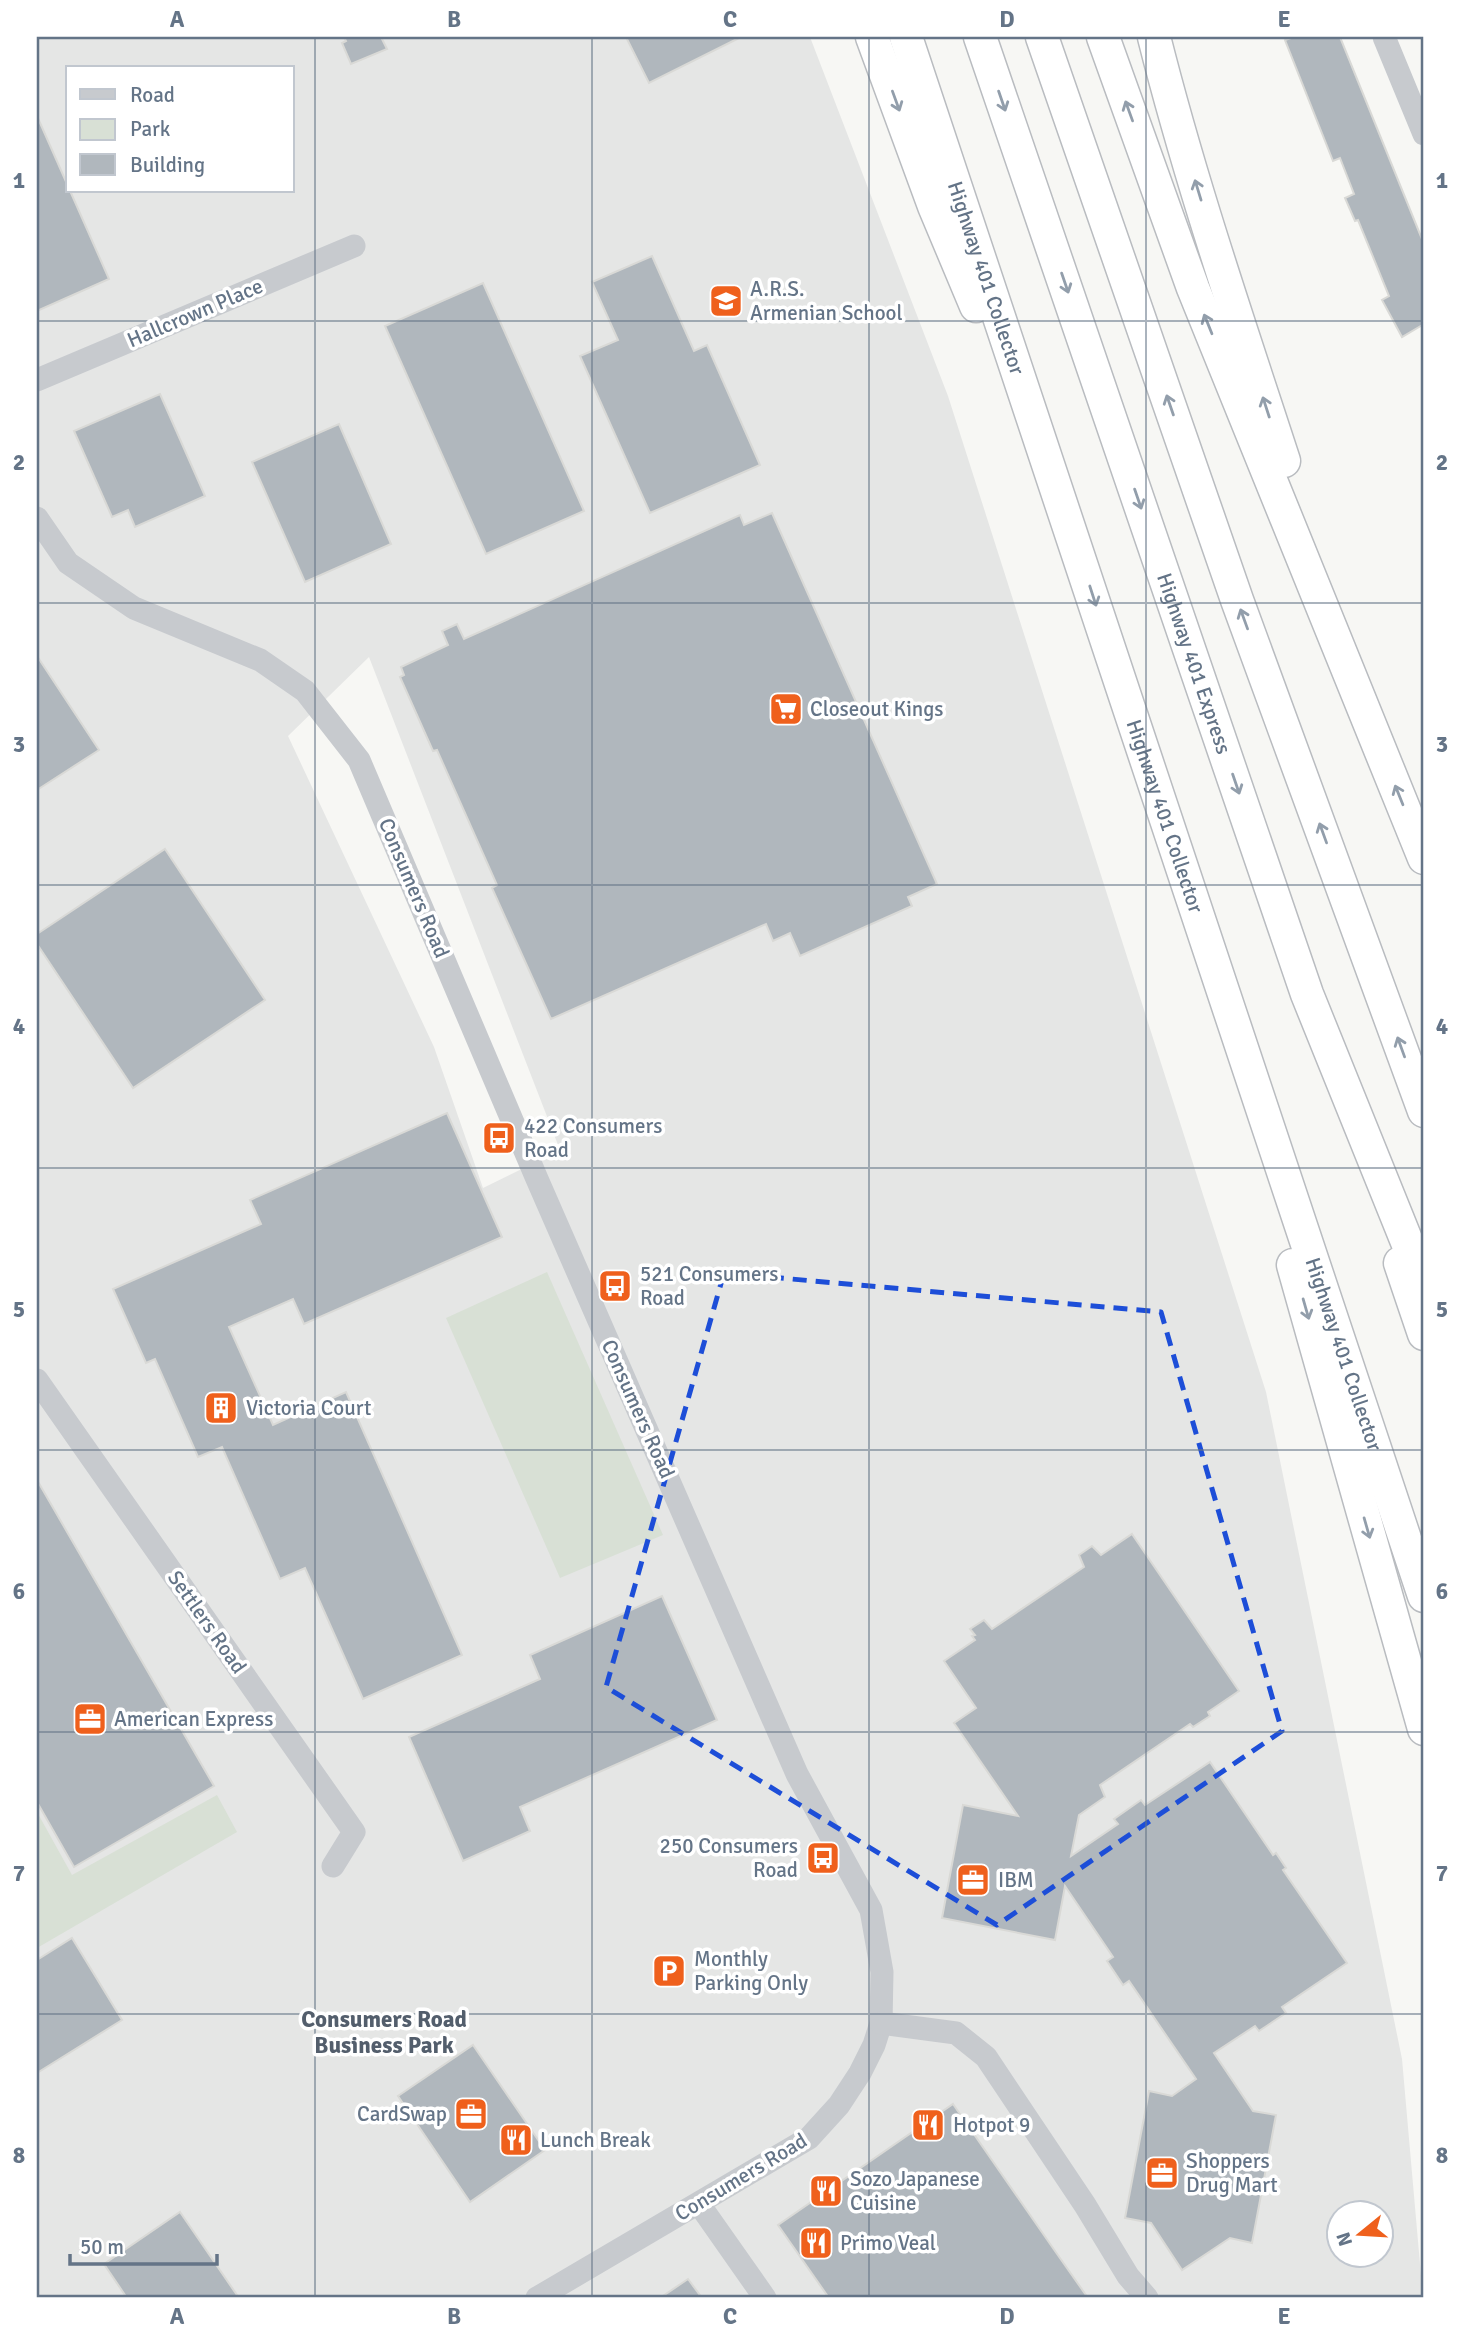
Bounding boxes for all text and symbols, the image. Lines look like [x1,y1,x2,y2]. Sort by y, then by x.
text: A [170,5,185,34]
text: B [447,5,461,34]
text: C [723,5,737,34]
text: D [999,5,1015,34]
text: E [1277,5,1291,34]
legend [66,66,294,192]
text: Road [130,82,175,108]
one-way arrow [890,89,903,111]
one-way arrow [997,90,1009,112]
one-way arrow [1122,100,1134,122]
text: Park [130,116,171,142]
text: Building [130,152,205,178]
text: 1 [13,166,25,195]
text: 1 [1436,166,1448,195]
street label: Highway 401 Collector [942,178,1030,378]
one-way arrow [1191,180,1203,202]
one-way arrow [1060,272,1072,294]
street label: Hallcrown Place [123,273,267,353]
place label: A.R.S. Armenian School [750,276,903,326]
school or university icon: A.R.S. Armenian School [707,282,745,320]
one-way arrow [1201,314,1214,335]
one-way arrow [1163,394,1175,416]
one-way arrow [1259,397,1272,419]
text: 2 [13,448,25,477]
text: 2 [1436,448,1448,477]
one-way arrow [1133,487,1145,509]
street label: Highway 401 Express [1151,570,1237,757]
one-way arrow [1088,585,1100,607]
one-way arrow [1237,609,1250,631]
supermarket icon: Closeout Kings [767,690,805,728]
place label: Closeout Kings [810,696,944,722]
street label: Highway 401 Collector [1121,716,1209,916]
text: 3 [13,730,25,759]
text: 3 [1436,730,1448,759]
one-way arrow [1231,772,1243,794]
one-way arrow [1391,785,1404,806]
street label: Consumers Road [373,814,455,962]
one-way arrow [1315,823,1328,845]
text: 4 [13,1012,25,1041]
text: 4 [1436,1012,1448,1041]
one-way arrow [1394,1036,1406,1058]
place label: 422 Consumers Road [524,1113,662,1163]
bus stop icon: 422 Consumers Road [480,1119,518,1157]
street label: Highway 401 Collector [1299,1254,1388,1454]
place label: 521 Consumers Road [640,1261,778,1311]
bus stop icon: 521 Consumers Road [596,1267,634,1305]
text: 5 [13,1295,25,1324]
text: 5 [1436,1295,1448,1324]
one-way arrow [1300,1298,1313,1320]
street label: Consumers Road [596,1336,680,1482]
building icon: Victoria Court [202,1389,240,1427]
place label: Victoria Court [246,1395,371,1421]
one-way arrow [1362,1517,1375,1539]
street label: Settlers Road [162,1565,252,1679]
text: 6 [13,1577,25,1606]
text: 6 [1436,1577,1448,1606]
office icon: American Express [71,1700,109,1738]
place label: American Express [114,1706,273,1732]
place label: 250 Consumers Road [660,1833,798,1883]
bus stop icon: 250 Consumers Road [804,1839,842,1877]
text: 7 [13,1859,25,1888]
text: 7 [1436,1859,1448,1888]
office icon: IBM [954,1861,992,1899]
place label: IBM [998,1867,1034,1893]
place label: Monthly Parking Only [694,1946,808,1996]
parking icon: Monthly Parking Only [650,1952,688,1990]
district label: Consumers Road Business Park [301,2005,467,2060]
office icon: CardSwap [452,2095,490,2133]
place label: CardSwap [357,2101,447,2127]
restaurant icon: Hotpot 9 [909,2106,947,2144]
place label: Hotpot 9 [953,2112,1030,2138]
restaurant icon: Lunch Break [497,2121,535,2159]
place label: Lunch Break [540,2127,651,2153]
street label: Consumers Road [670,2127,812,2227]
text: 8 [13,2141,25,2170]
text: 8 [1436,2141,1448,2170]
place label: Shoppers Drug Mart [1186,2148,1278,2198]
office icon: Shoppers Drug Mart [1143,2154,1181,2192]
place label: Sozo Japanese Cuisine [850,2166,980,2216]
restaurant icon: Sozo Japanese Cuisine [807,2172,845,2210]
north arrow [1324,2198,1394,2268]
scale bar [70,2223,217,2267]
restaurant icon: Primo Veal [797,2224,835,2262]
text: N [1331,2229,1358,2249]
place label: Primo Veal [840,2230,936,2256]
text: 50 m [80,2234,124,2260]
text: A [170,2302,185,2331]
text: B [447,2302,461,2331]
text: C [723,2302,737,2331]
text: D [999,2302,1015,2331]
text: E [1277,2302,1291,2331]

